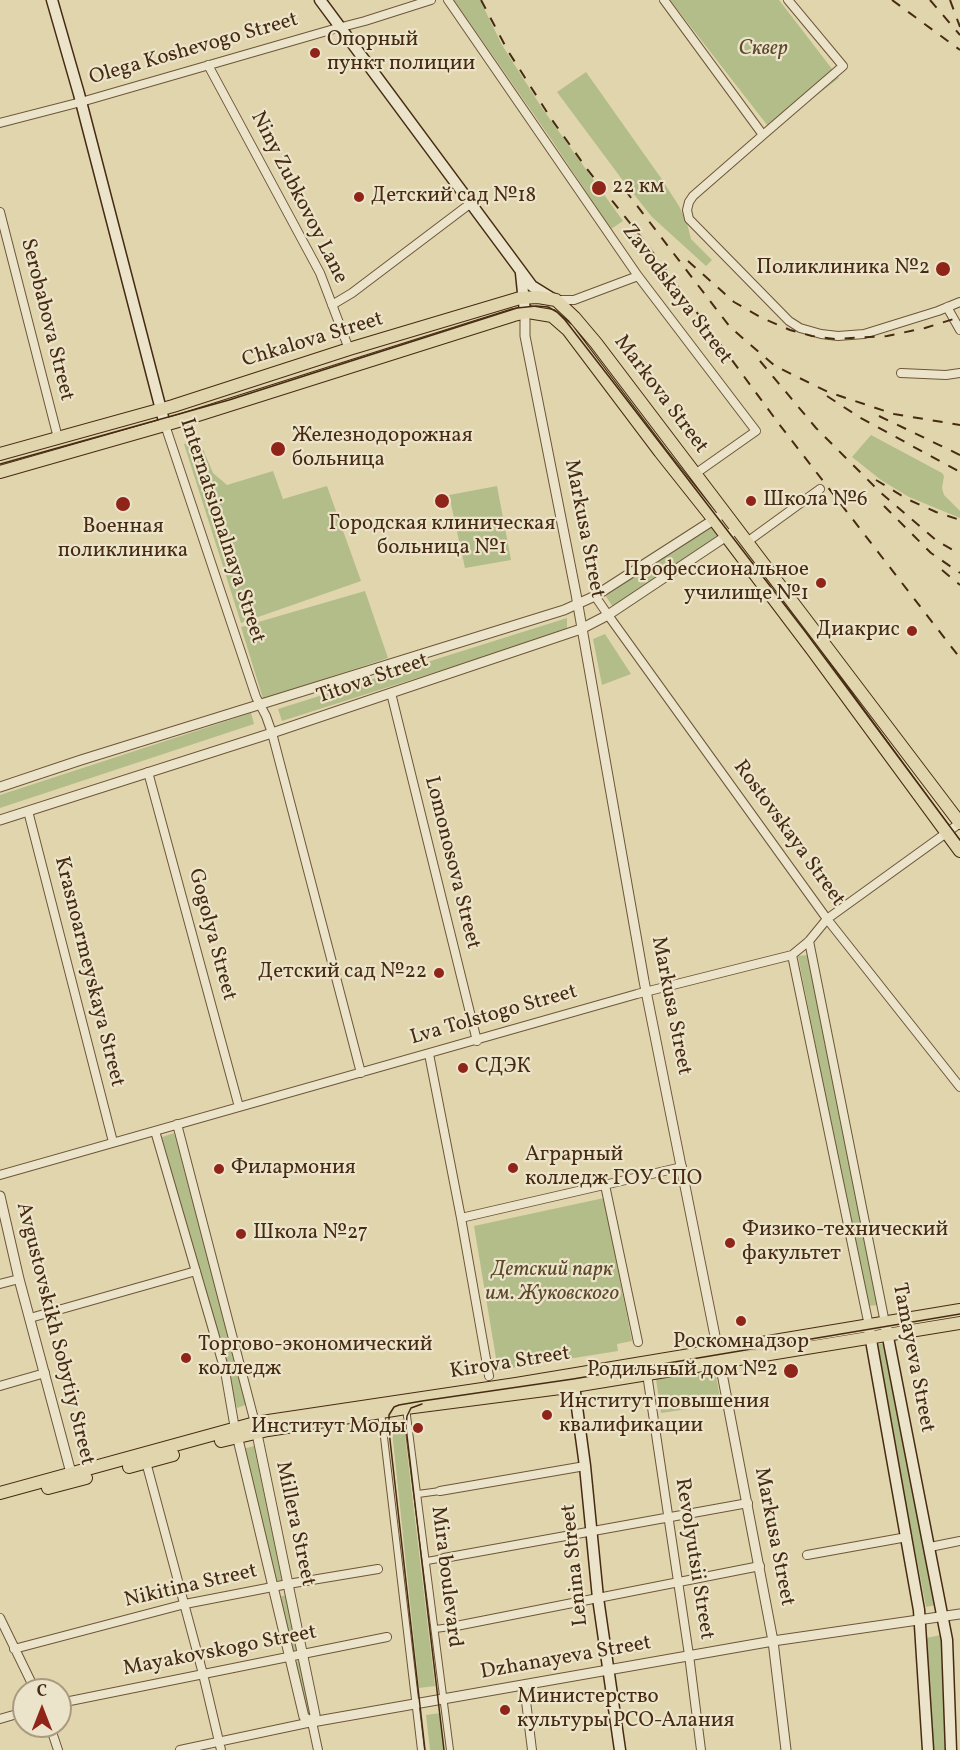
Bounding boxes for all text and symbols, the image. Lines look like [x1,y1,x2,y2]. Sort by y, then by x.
street label: Olega Koshevogo Street [87,8,301,92]
place label: Опорный пункт полиции [327,28,475,78]
park label: Сквер [738,37,788,63]
marker: Опорный пункт полиции [308,46,322,60]
street label: Niny Zubkovoy Lane [244,108,352,288]
place label: 22 км [612,175,664,201]
marker: 22 км [590,179,608,197]
place label: Детский сад №18 [371,184,536,210]
marker: Детский сад №18 [352,190,366,204]
street label: Zavodskaya Street [615,220,737,370]
street label: Serobabova Street [14,236,78,404]
place label: Поликлиника №2 [756,256,930,282]
marker: Поликлиника №2 [934,260,952,278]
street label: Chkalova Street [239,308,387,374]
street label: Markova Street [607,331,713,459]
street label: Internatsionalnaya Street [173,415,269,647]
place label: Железнодорожная больница [292,424,473,474]
marker: Железнодорожная больница [269,440,287,458]
street label: Markusa Street [557,457,609,601]
place label: Школа №6 [763,488,868,514]
marker: Городская клиническая больница №1 [433,492,451,510]
marker: Школа №6 [744,494,758,508]
marker: Военная поликлиника [114,495,132,513]
place label: Городская клиническая больница №1 [329,512,555,562]
place label: Военная поликлиника [58,515,188,565]
place label: Профессиональное училище №1 [624,558,809,608]
marker: Профессиональное училище №1 [814,576,828,590]
place label: Диакрис [816,618,900,644]
marker: Диакрис [905,624,919,638]
street label: Titova Street [314,649,432,711]
street label: Rostovskaya Street [726,756,850,912]
street label: Lomonosova Street [417,774,485,952]
street label: Krasnoarmeyskaya Street [47,854,129,1090]
street label: Gogolya Street [181,866,241,1004]
street label: Markusa Street [644,934,696,1078]
place label: Детский сад №22 [258,960,427,986]
marker: Детский сад №22 [432,966,446,980]
street label: Lva Tolstogo Street [408,980,580,1052]
place label: СДЭК [475,1055,531,1081]
marker: СДЭК [456,1061,470,1075]
place label: Аграрный колледж ГОУ СПО [525,1143,702,1193]
place label: Филармония [231,1156,356,1182]
marker: Аграрный колледж ГОУ СПО [506,1161,520,1175]
marker: Филармония [212,1162,226,1176]
street label: Avgustovskikh Sobytiy Street [9,1200,99,1468]
place label: Физико-технический факультет [742,1218,948,1268]
place label: Школа №27 [253,1221,368,1247]
marker: Школа №27 [234,1227,248,1241]
marker: Физико-технический факультет [723,1236,737,1250]
park label: Детский парк им. Жуковского [485,1258,619,1308]
street label: Tamayeva Street [885,1281,939,1435]
marker: Роскомнадзор [734,1314,748,1328]
place label: Роскомнадзор [673,1330,809,1356]
place label: Торгово-экономический колледж [198,1333,433,1383]
street label: Kirova Street [448,1342,572,1386]
marker: Торгово-экономический колледж [179,1351,193,1365]
place label: Родильный дом №2 [587,1358,778,1384]
marker: Родильный дом №2 [782,1362,800,1380]
place label: Институт повышения квалификации [559,1390,770,1440]
marker: Институт повышения квалификации [540,1408,554,1422]
place label: Институт Моды [251,1415,406,1441]
marker: Институт Моды [411,1421,425,1435]
street label: Millera Street [268,1459,320,1589]
street label: Markusa Street [747,1465,799,1609]
street label: Revolyutsii Street [668,1476,718,1642]
street label: Lenina Street [557,1503,595,1627]
street label: Mira boulevard [424,1505,466,1649]
street label: Nikitina Street [122,1559,260,1615]
street label: Mayakovskogo Street [121,1621,319,1683]
street label: Dzhanayeva Street [479,1632,653,1686]
north arrow [12,1678,72,1738]
text: С [37,1681,47,1703]
place label: Министерство культуры РСО-Алания [517,1685,734,1735]
marker: Министерство культуры РСО-Алания [498,1703,512,1717]

